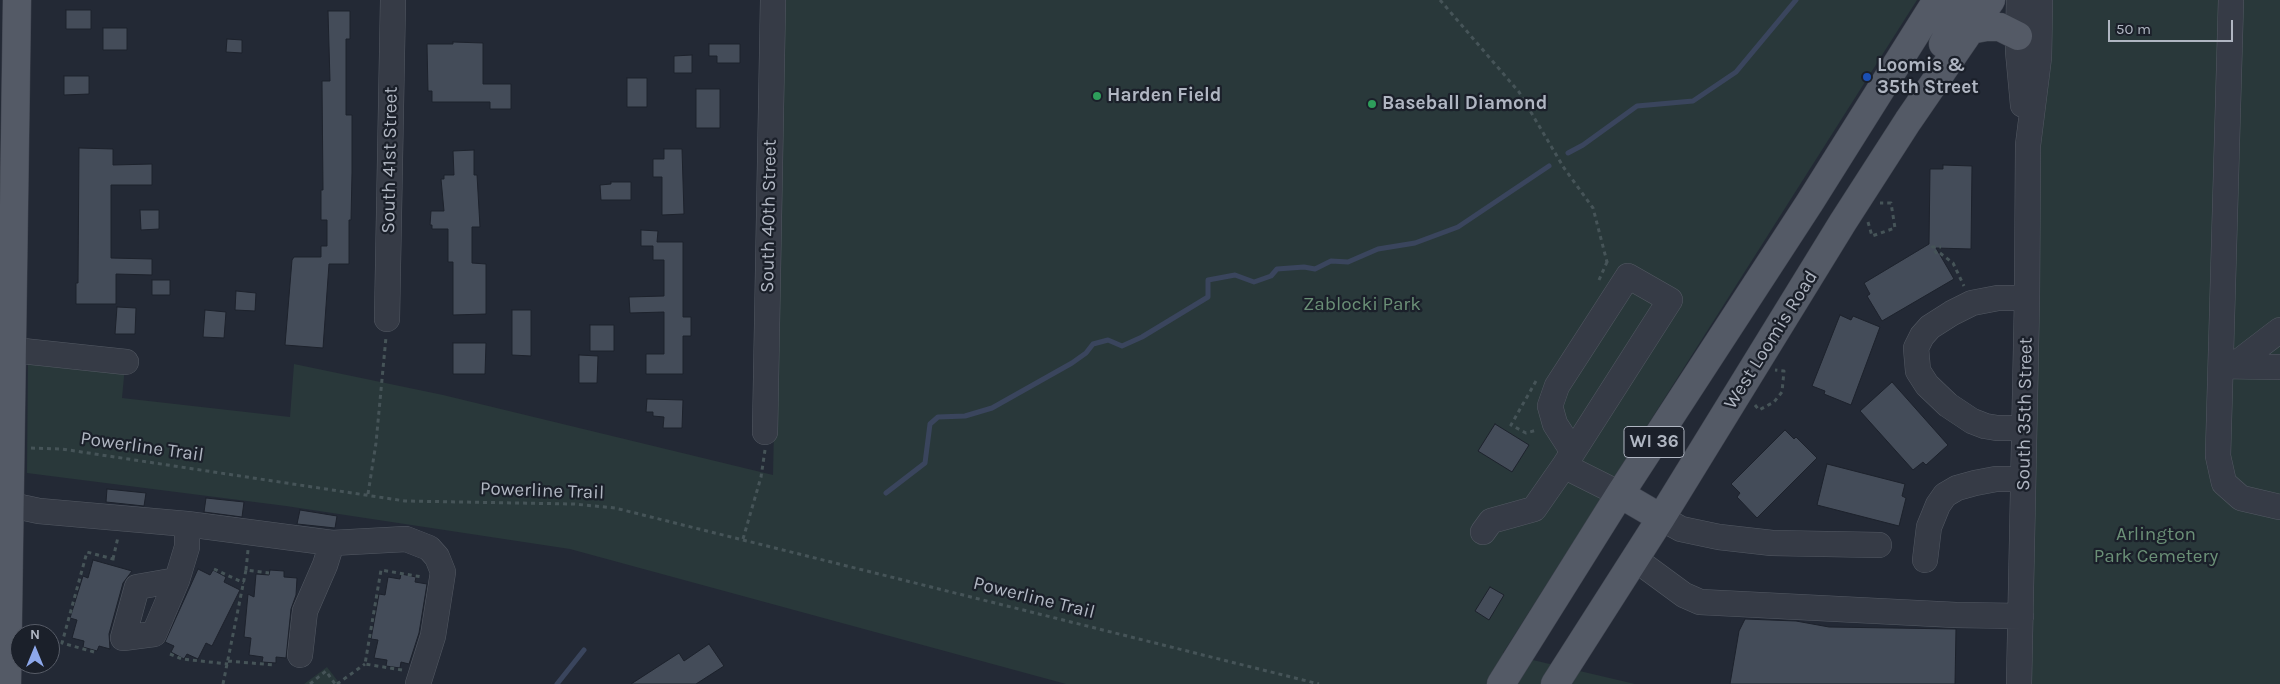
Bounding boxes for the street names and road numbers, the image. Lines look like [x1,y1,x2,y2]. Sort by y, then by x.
street label: South 41st Street [377,86,403,234]
street label: South 40th Street [756,139,782,293]
street label: West Loomis Road [1719,266,1823,414]
street label: South 35th Street [2012,337,2038,491]
street label: Powerline Trail [79,427,205,467]
road number: WI 36 [1624,427,1684,458]
street label: Powerline Trail [479,477,605,505]
street label: Powerline Trail [971,572,1097,624]

